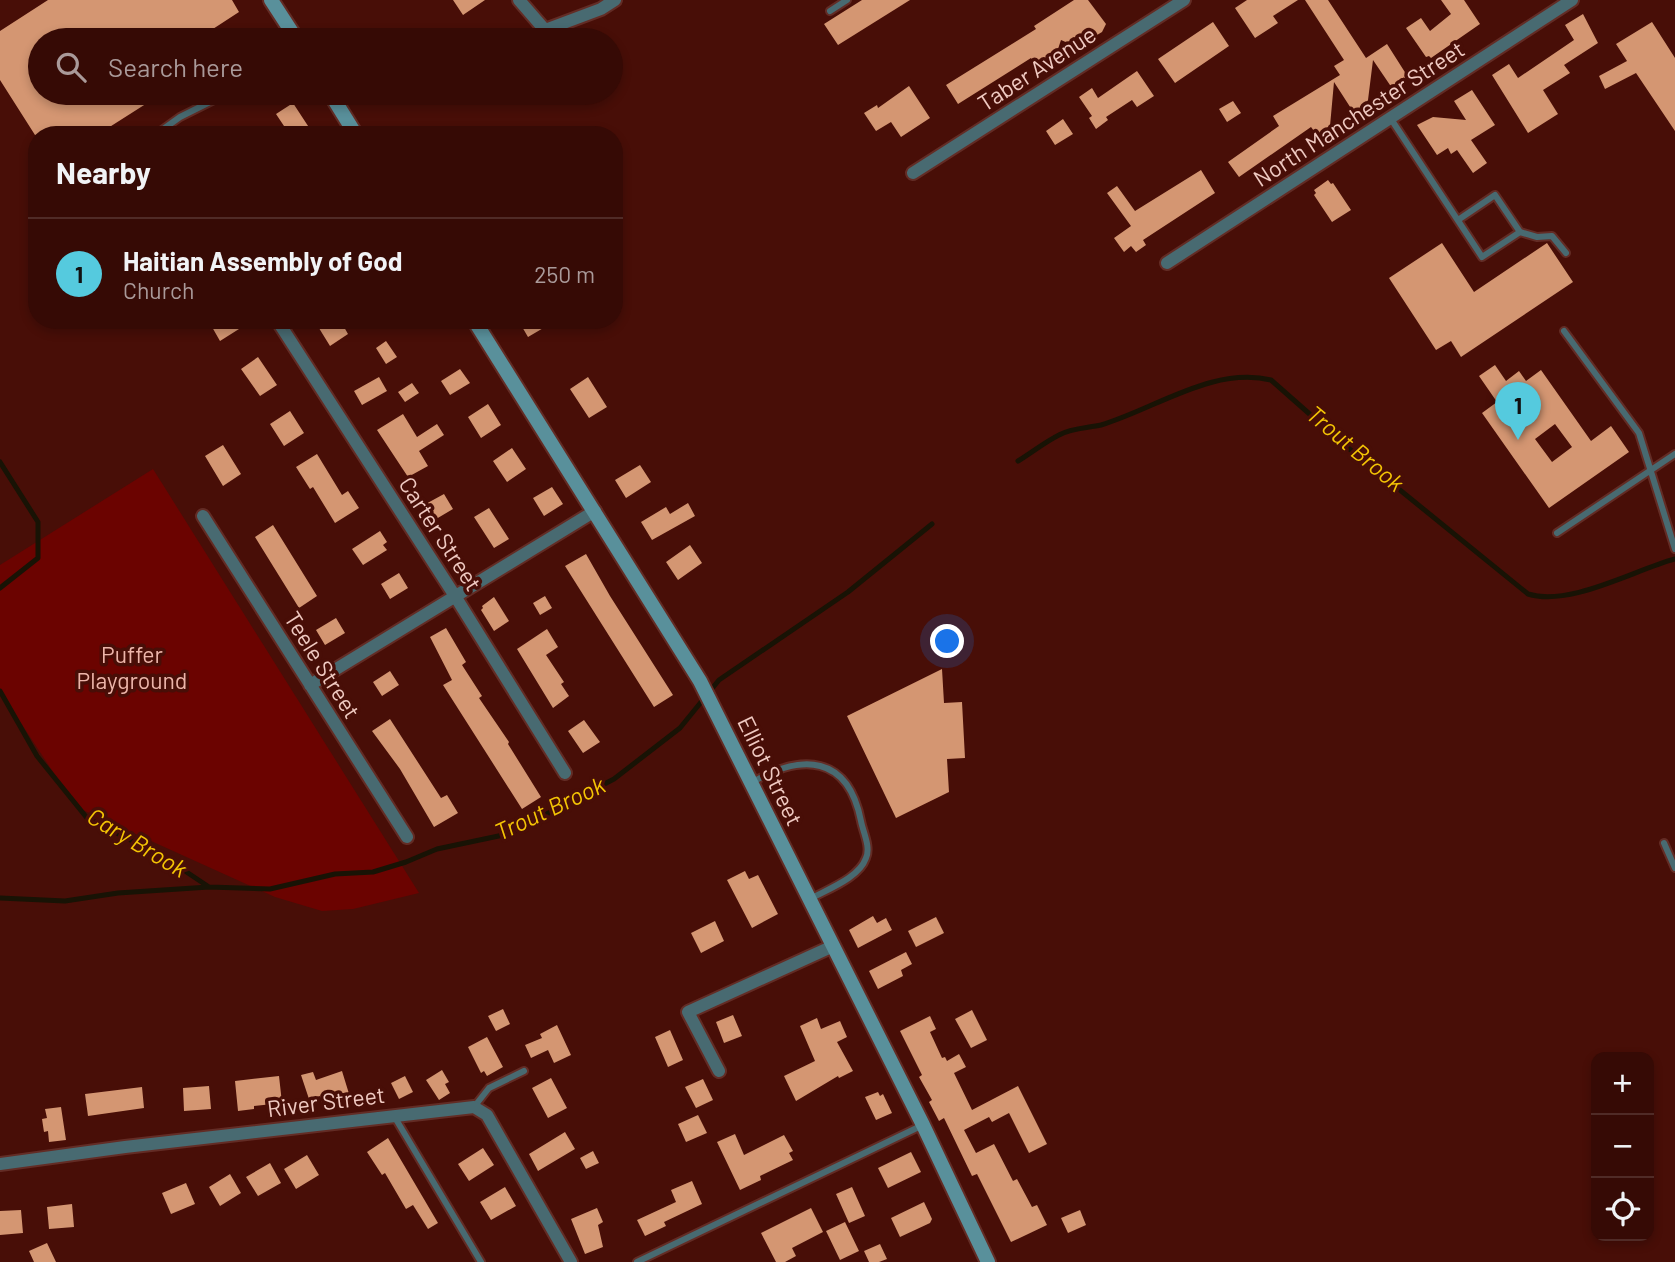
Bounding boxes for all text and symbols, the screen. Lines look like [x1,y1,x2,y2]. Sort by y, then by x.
street label: Taber Avenue [972,20,1101,117]
search box [28,28,623,105]
street label: North Manchester Street [1248,34,1469,192]
icon: search [52,48,90,86]
text: Search here [108,51,243,82]
text: Nearby [56,154,151,190]
text: Haitian Assembly of God [123,245,402,276]
text: 1 [75,260,83,288]
text: 250 m [534,260,595,288]
text: Church [123,276,194,304]
pin: 1 [1495,382,1541,440]
water label: Trout Brook [1301,399,1411,497]
street label: Carter Street [394,471,488,596]
street label: Teele Street [279,606,367,723]
your location [930,624,964,658]
park label: Puffer Playground [77,640,187,694]
street label: Elliot Street [732,711,809,830]
water label: Trout Brook [489,769,610,846]
water label: Cary Brook [83,801,193,883]
map controls [1591,1052,1654,1241]
button: + [1591,1052,1654,1115]
street label: River Street [265,1080,386,1122]
button: − [1591,1115,1654,1178]
button: locate [1591,1178,1654,1241]

